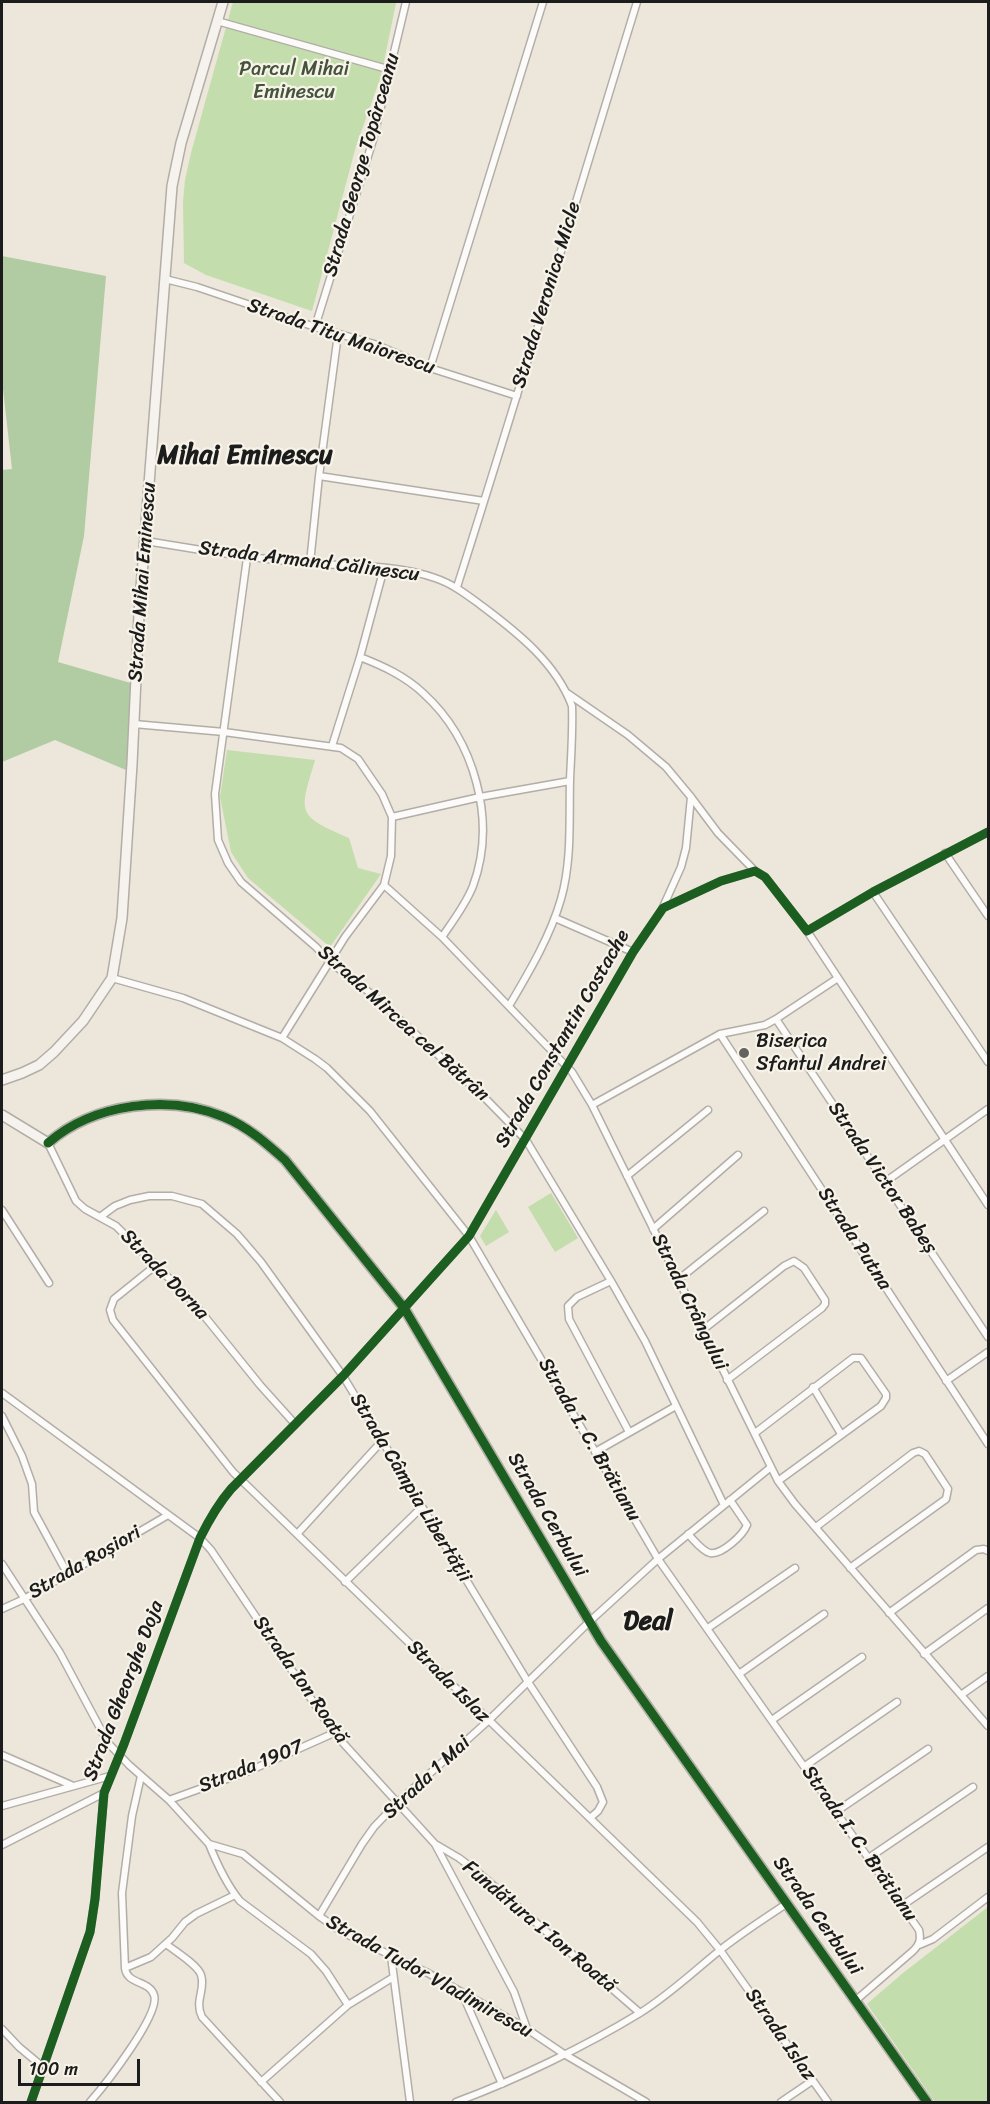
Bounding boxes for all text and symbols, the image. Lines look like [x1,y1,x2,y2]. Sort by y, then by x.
street label: Strada George Topârceanu [319,50,405,280]
park label: Parcul Mihai Eminescu [239,58,349,105]
street label: Strada Veronica Micle [507,199,587,391]
street label: Strada Titu Maiorescu [244,294,438,380]
district label: Mihai Eminescu [157,440,333,472]
street label: Strada Mihai Eminescu [124,481,162,683]
street label: Strada Armand Călinescu [197,537,421,587]
street label: Strada Constantin Costache [491,926,635,1152]
street label: Strada Mircea cel Bătrân [312,941,494,1107]
place label: Biserica Sfantul Andrei [756,1030,886,1077]
marker: Biserica Sfantul Andrei [737,1046,751,1060]
street label: Strada Victor Babeș [822,1097,942,1259]
street label: Strada Putna [812,1183,896,1295]
street label: Strada Dorna [115,1225,213,1325]
street label: Strada Crângului [645,1230,733,1374]
street label: Strada I. C. Brătianu [532,1354,646,1526]
street label: Strada Câmpia Libertății [344,1389,476,1587]
street label: Strada Cerbului [502,1449,592,1581]
street label: Strada Roșiori [24,1521,146,1605]
street label: Strada Gheorghe Doja [79,1598,169,1784]
district label: Deal [623,1606,673,1638]
street label: Strada Ion Roată [247,1611,353,1749]
street label: Strada Islaz [401,1635,495,1729]
street label: Strada 1 Mai [378,1731,476,1825]
street label: Strada 1907 [195,1735,307,1799]
street label: Strada I. C. Brătianu [796,1761,922,1927]
street label: Strada Cerbului [767,1852,867,1980]
street label: Fundătura I Ion Roată [457,1856,621,1998]
street label: Strada Tudor Vladimirescu [322,1910,536,2044]
street label: Strada Islaz [739,1984,821,2086]
scale bar [21,2047,142,2085]
text: 100 m [29,2053,78,2085]

